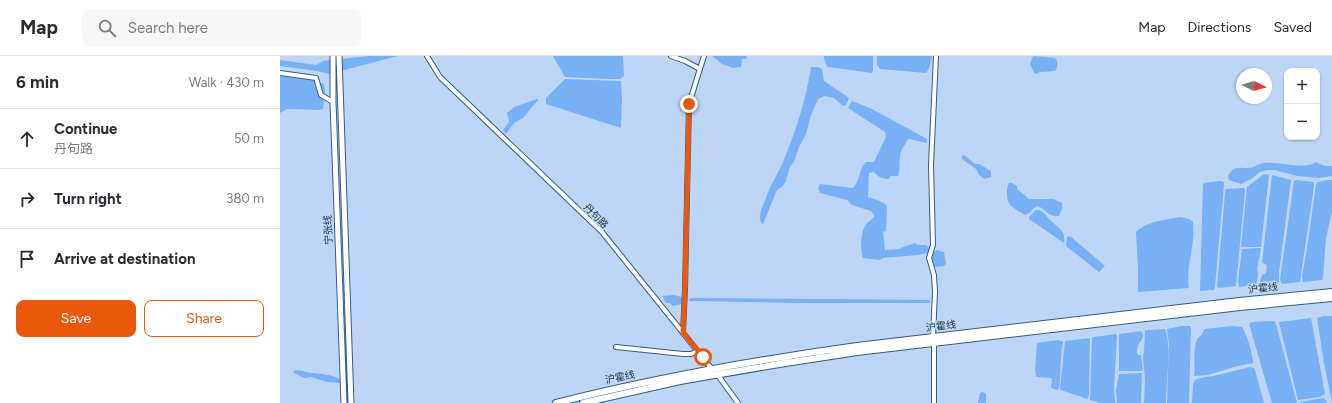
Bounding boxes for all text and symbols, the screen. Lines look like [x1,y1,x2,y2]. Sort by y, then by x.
search box [82,10,362,46]
text: Map [20,16,58,39]
icon: search [96,17,118,39]
text: Search here [128,19,208,37]
text: Map [1138,19,1166,36]
text: Directions [1188,19,1251,36]
text: Saved [1273,19,1312,36]
north arrow [1236,68,1272,104]
map controls [1284,68,1320,140]
button: + [1284,68,1320,104]
text: 6 min [16,72,59,92]
text: Walk · 430 m [189,75,264,90]
route end [680,95,698,113]
button: − [1284,104,1320,140]
text: Continue [54,120,117,138]
icon: ahead [16,128,38,150]
text: 50 m [234,131,264,146]
text: 丹句路 [54,141,93,156]
icon: right [16,188,38,210]
text: Turn right [54,190,122,208]
text: 380 m [226,191,264,206]
street label: 丹句路 [581,201,611,231]
street label: 宁张线 [321,215,335,245]
icon: arrive [16,248,38,270]
text: Arrive at destination [54,250,195,268]
street label: 沪霍线 [1247,280,1279,296]
button: Save [16,300,136,337]
button: Share [144,300,264,337]
street label: 沪霍线 [925,318,957,334]
route start [694,348,712,366]
street label: 沪霍线 [604,368,636,386]

